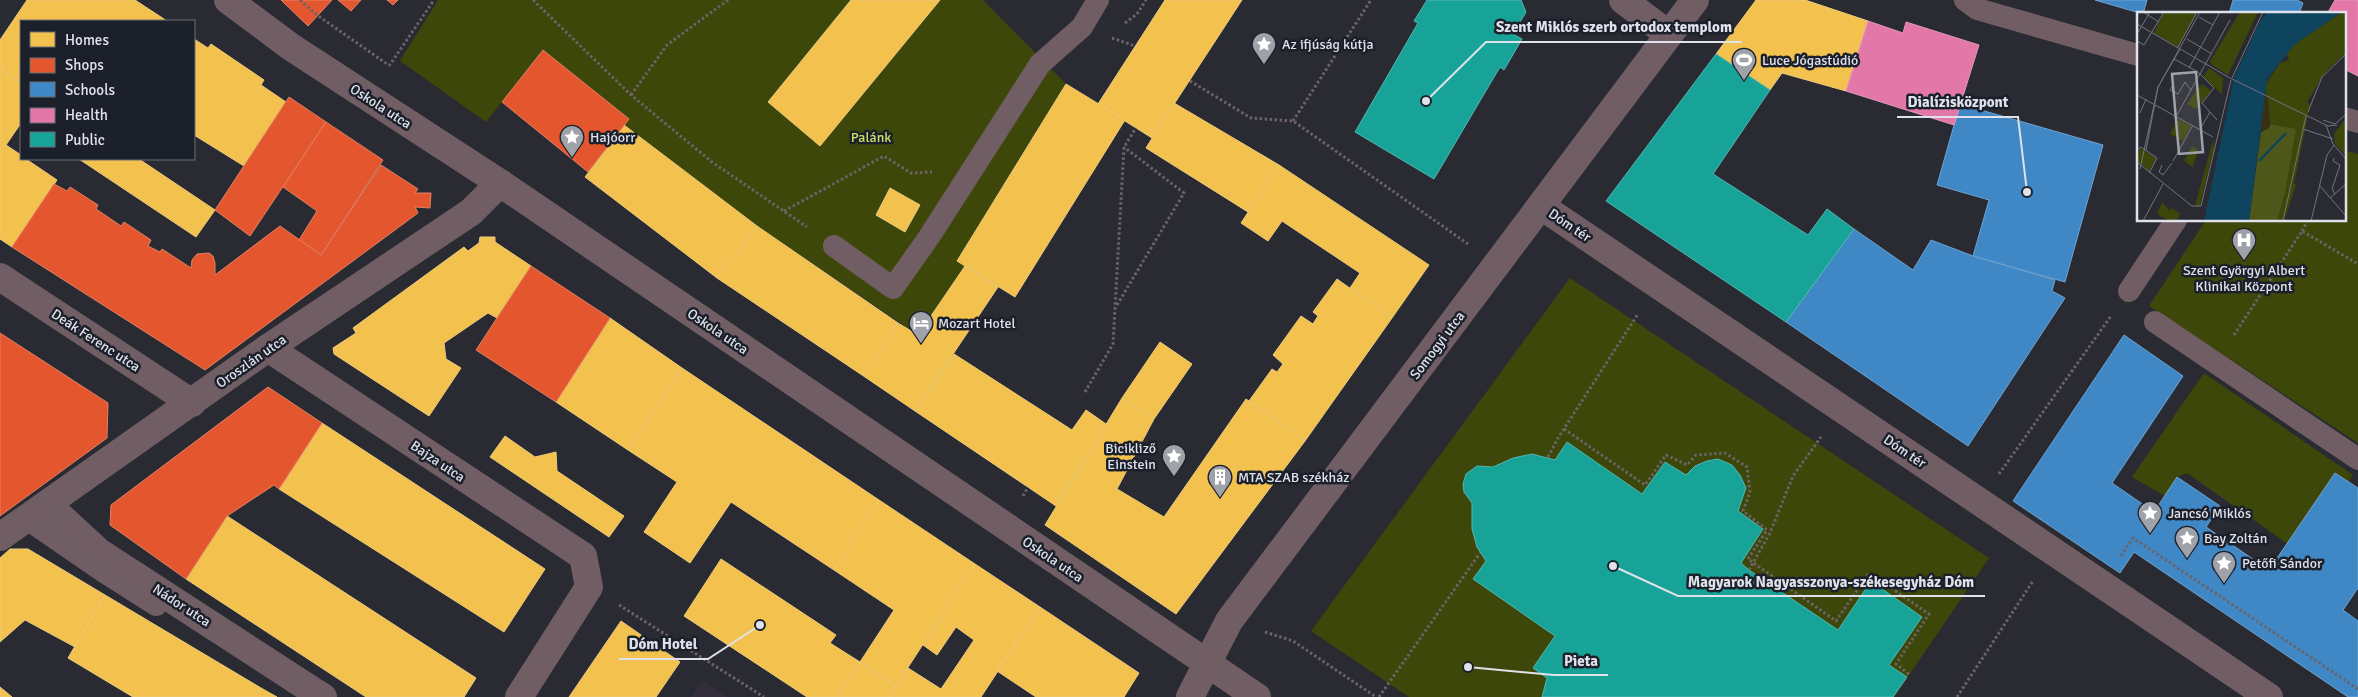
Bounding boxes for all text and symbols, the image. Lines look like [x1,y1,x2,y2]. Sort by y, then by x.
callout: Szent Miklós szerb ortodox templom [1486,12,1742,42]
inset map [2137,12,2346,221]
text: Szent Miklós szerb ortodox templom [1496,18,1732,36]
legend [20,20,195,160]
text: Homes [65,31,109,49]
place icon: Az ifjúság kútja [1251,31,1277,65]
place label: Az ifjúság kútja [1282,36,1374,53]
sports icon: Luce Jógastúdió [1731,47,1757,81]
place label: Luce Jógastúdió [1762,52,1858,69]
text: Shops [65,56,104,74]
street label: Oskola utca [347,80,415,133]
text: Schools [65,81,116,99]
callout: Dialízisközpont [1897,87,2018,117]
text: Dialízisközpont [1908,93,2009,111]
text: Health [65,106,108,124]
place icon: Hajóorr [559,124,585,158]
place label: Hajóorr [590,129,636,146]
park label: Palánk [851,129,891,146]
text: Public [65,131,105,149]
street label: Dóm tér [1545,205,1595,246]
hospital icon: Szent Györgyi Albert Klinikai Központ [2231,227,2257,261]
place label: Szent Györgyi Albert Klinikai Központ [2183,262,2305,295]
street label: Deák Ferenc utca [48,305,143,375]
street label: Oskola utca [684,305,751,358]
street label: Somogyi utca [1406,308,1468,383]
hotel icon: Mozart Hotel [908,310,934,344]
place label: Mozart Hotel [938,315,1016,332]
street label: Oroszlán utca [213,331,290,392]
street label: Dóm tér [1880,431,1930,472]
street label: Bajza utca [407,437,468,486]
place label: Bicikliző Einstein [1105,440,1156,473]
place icon: Bicikliző Einstein [1161,443,1187,477]
building icon: MTA SZAB székház [1207,464,1233,498]
place label: MTA SZAB székház [1238,469,1349,486]
place icon: Jancsó Miklós [2137,500,2163,534]
place label: Jancsó Miklós [2168,505,2251,522]
place icon: Bay Zoltán [2174,525,2200,559]
place label: Bay Zoltán [2204,530,2267,547]
street label: Oskola utca [1019,533,1086,586]
place icon: Petőfi Sándor [2211,550,2237,584]
place label: Petőfi Sándor [2242,555,2323,572]
callout: Magyarok Nagyasszonya-székesegyház Dóm [1678,566,1985,596]
text: Magyarok Nagyasszonya-székesegyház Dóm [1688,573,1974,591]
street label: Nádor utca [150,580,214,630]
callout: Dóm Hotel [619,629,708,659]
text: Dóm Hotel [628,635,698,653]
callout: Pieta [1554,645,1608,675]
text: Pieta [1564,652,1598,670]

